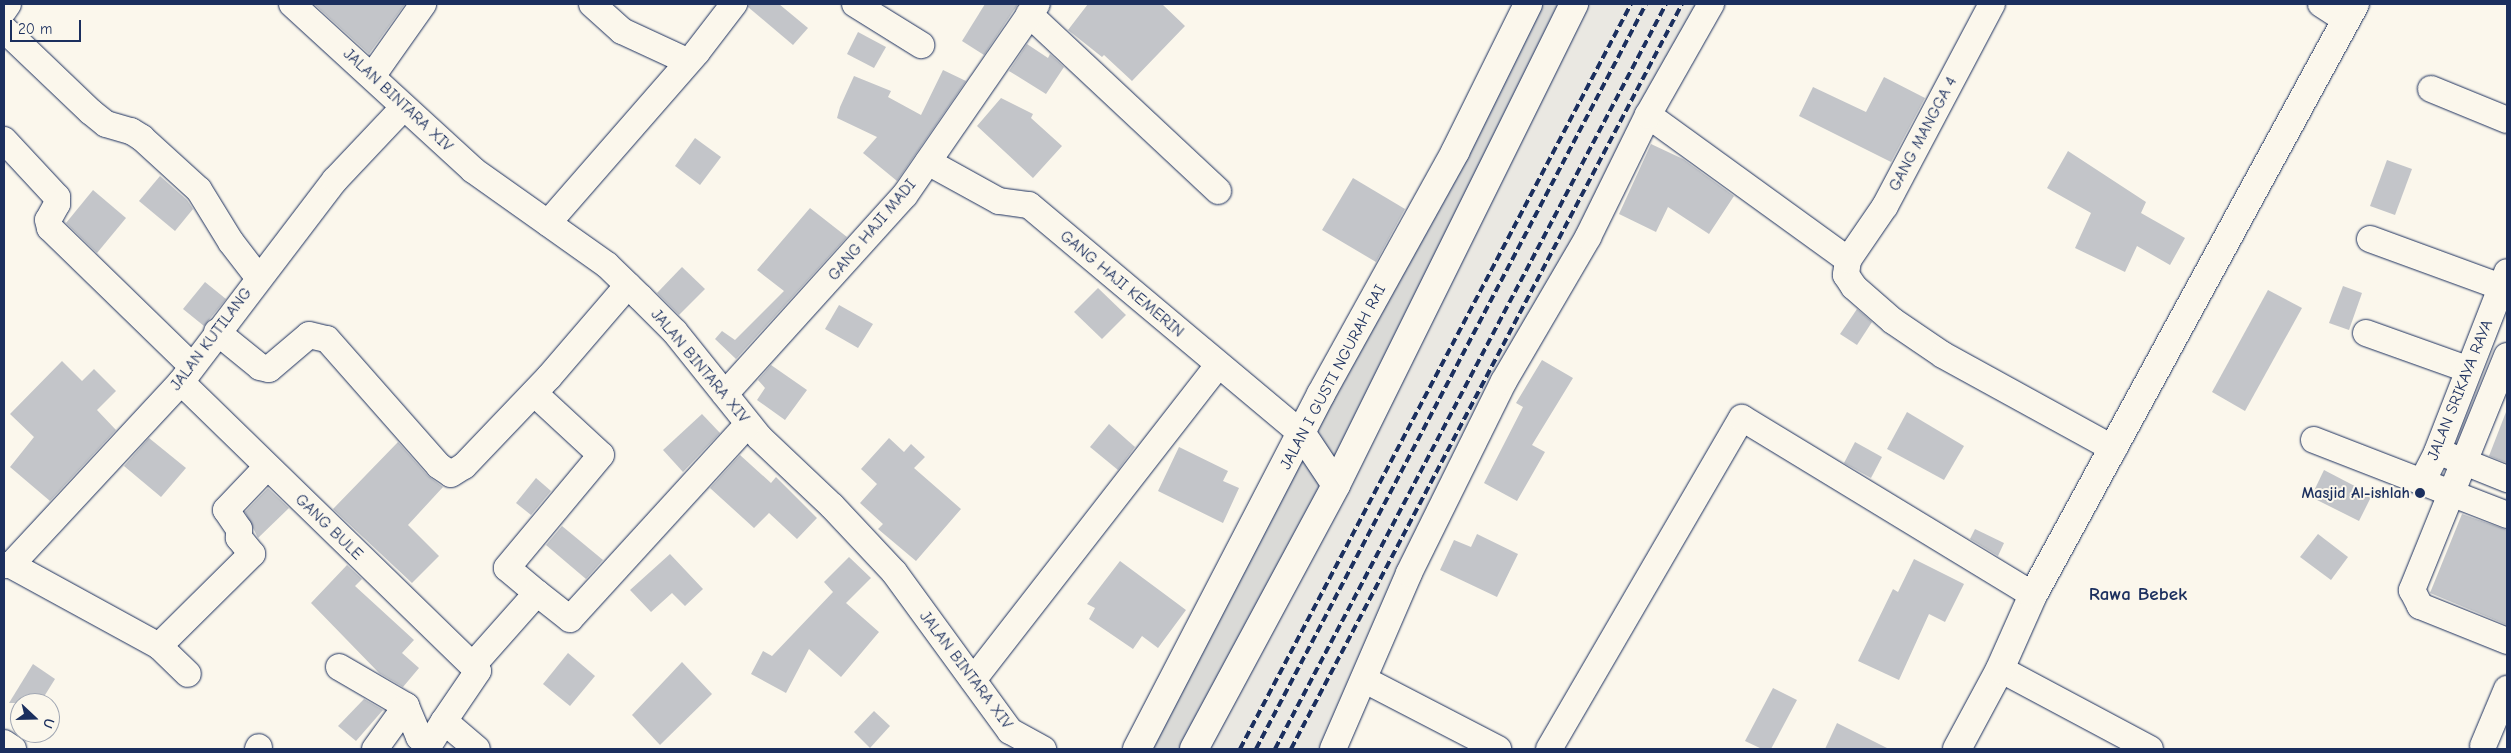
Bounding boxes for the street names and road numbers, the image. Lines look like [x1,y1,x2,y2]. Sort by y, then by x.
street label: JALAN BINTARA XIV [339,44,457,156]
street label: GANG MANGGA 4 [1885,74,1961,194]
street label: GANG HAJI MADI [824,175,920,285]
street label: GANG HAJI KEMERIN [1056,227,1188,341]
street label: JALAN I GUSTI NGURAH RAI [1276,281,1390,473]
street label: JALAN KUTILANG [166,284,256,394]
street label: JALAN BINTARA XIV [647,305,753,427]
street label: JALAN SRIKAYA RAYA [2423,317,2497,463]
street label: GANG BULE [291,490,367,564]
street label: JALAN BINTARA XIV [915,607,1017,733]

